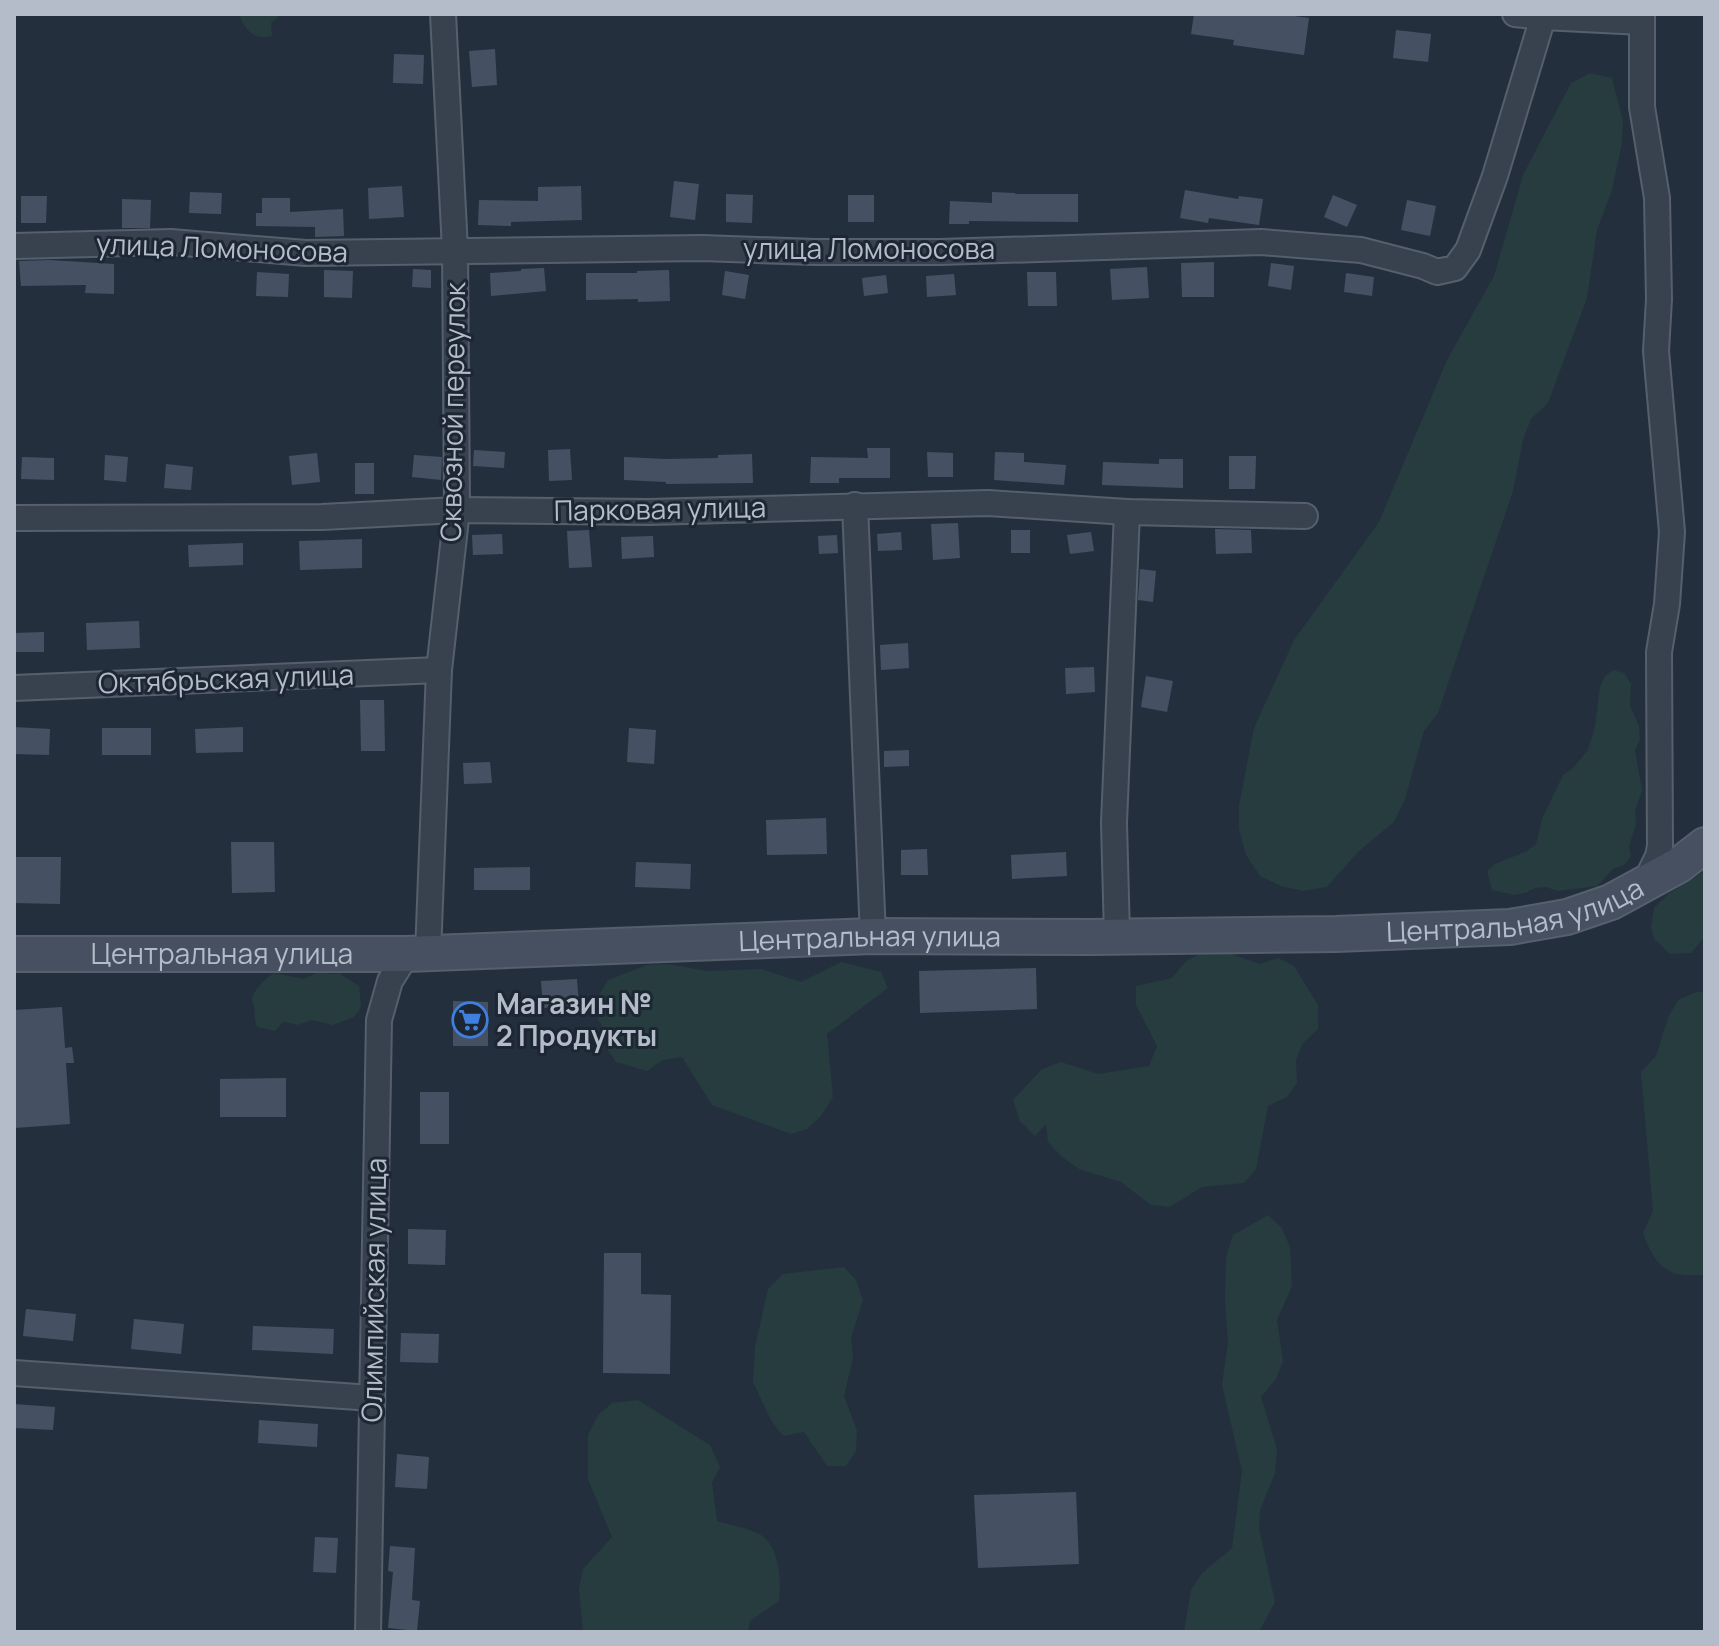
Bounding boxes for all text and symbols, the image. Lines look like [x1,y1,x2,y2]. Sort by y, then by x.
street label: улица Ломоносова [95,224,349,270]
street label: улица Ломоносова [743,229,995,267]
street label: Сквозной переулок [431,281,473,542]
street label: Парковая улица [553,487,766,529]
street label: Октябрьская улица [97,655,355,701]
street label: Центральная улица [1386,868,1650,950]
street label: Центральная улица [738,916,1001,959]
street label: Центральная улица [91,934,353,972]
place label: Магазин № 2 Продукты [496,984,657,1054]
supermarket icon: Магазин № 2 Продукты [451,1001,489,1039]
street label: Олимпийская улица [352,1157,394,1423]

